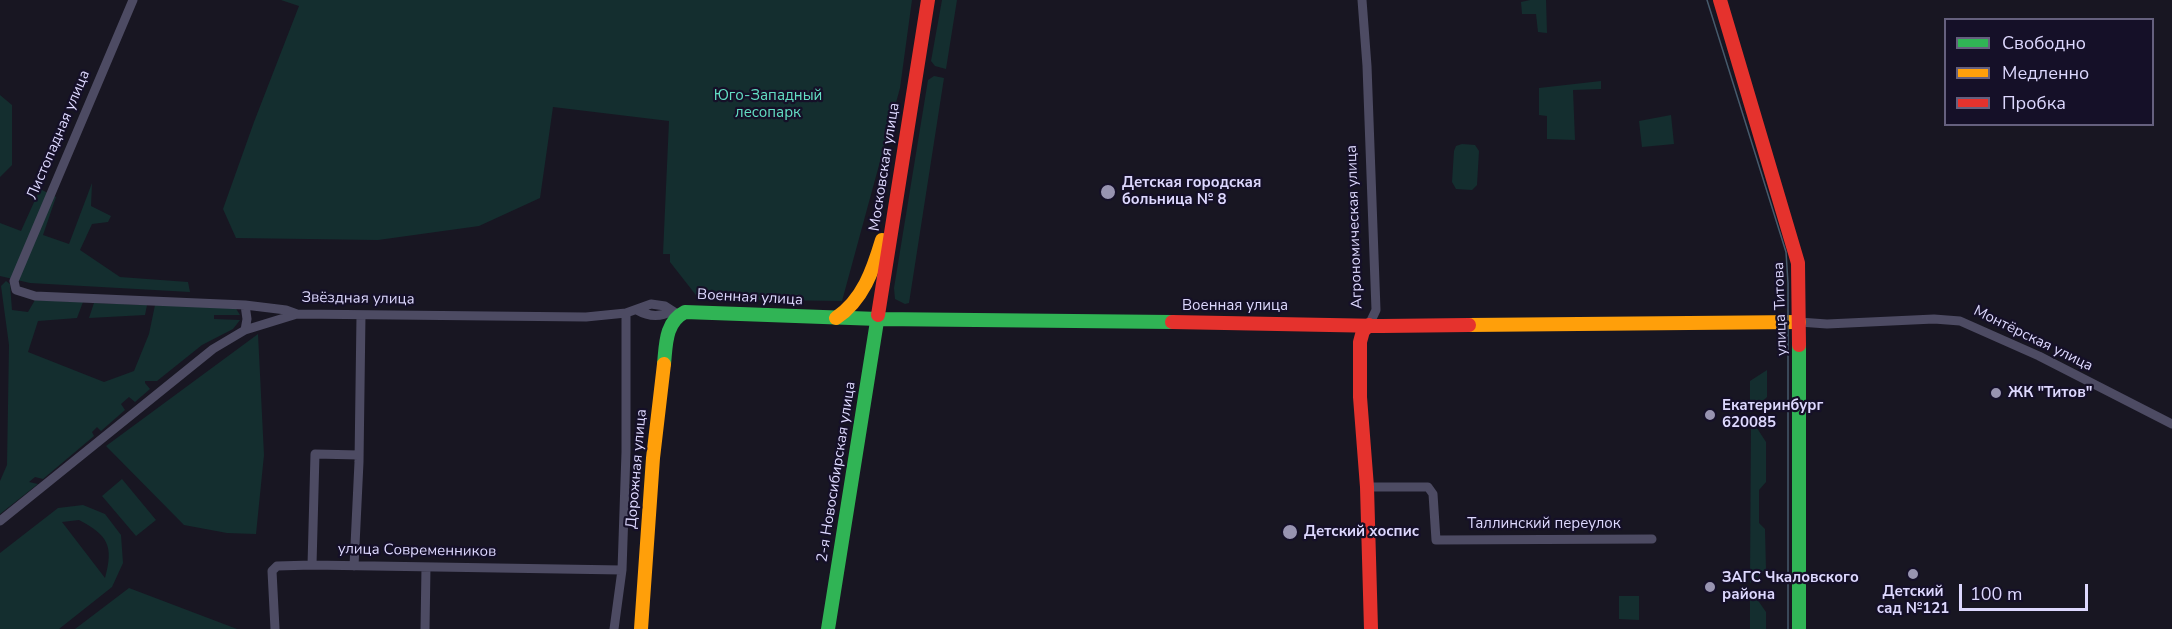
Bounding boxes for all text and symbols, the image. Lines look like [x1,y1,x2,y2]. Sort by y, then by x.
legend [1944,18,2154,126]
text: Свободно [2002,31,2086,55]
text: Медленно [2002,61,2089,85]
street label: Листопадная улица [24,68,94,202]
park label: Юго-Западный лесопарк [714,87,822,122]
text: Пробка [2002,91,2066,115]
street label: Московская улица [866,101,904,233]
street label: Агрономическая улица [1343,145,1367,309]
place label: Детская городская больница № 8 [1122,174,1261,209]
marker: Детская городская больница № 8 [1099,183,1117,201]
street label: улица Титова [1770,262,1792,356]
street label: Военная улица [696,286,804,310]
street label: Звёздная улица [301,289,415,309]
street label: Военная улица [1182,297,1288,315]
street label: Монтёрская улица [1970,302,2096,376]
street label: 2-я Новосибирская улица [814,380,860,564]
place label: ЖК "Титов" [2008,384,2092,402]
marker: ЖК "Титов" [1989,386,2003,400]
place label: Екатеринбург 620085 [1722,397,1823,432]
street label: Дорожная улица [623,408,651,530]
marker: Екатеринбург 620085 [1703,408,1717,422]
street label: Таллинский переулок [1467,515,1621,533]
marker: Детский хоспис [1281,523,1299,541]
place label: Детский хоспис [1304,523,1419,541]
street label: улица Современников [338,541,496,561]
marker: Детский сад №121 [1906,567,1920,581]
place label: ЗАГС Чкаловского района [1722,569,1859,604]
scale bar [1962,572,2091,610]
marker: ЗАГС Чкаловского района [1703,580,1717,594]
text: 100 m [1970,582,2022,606]
place label: Детский сад №121 [1877,583,1949,618]

